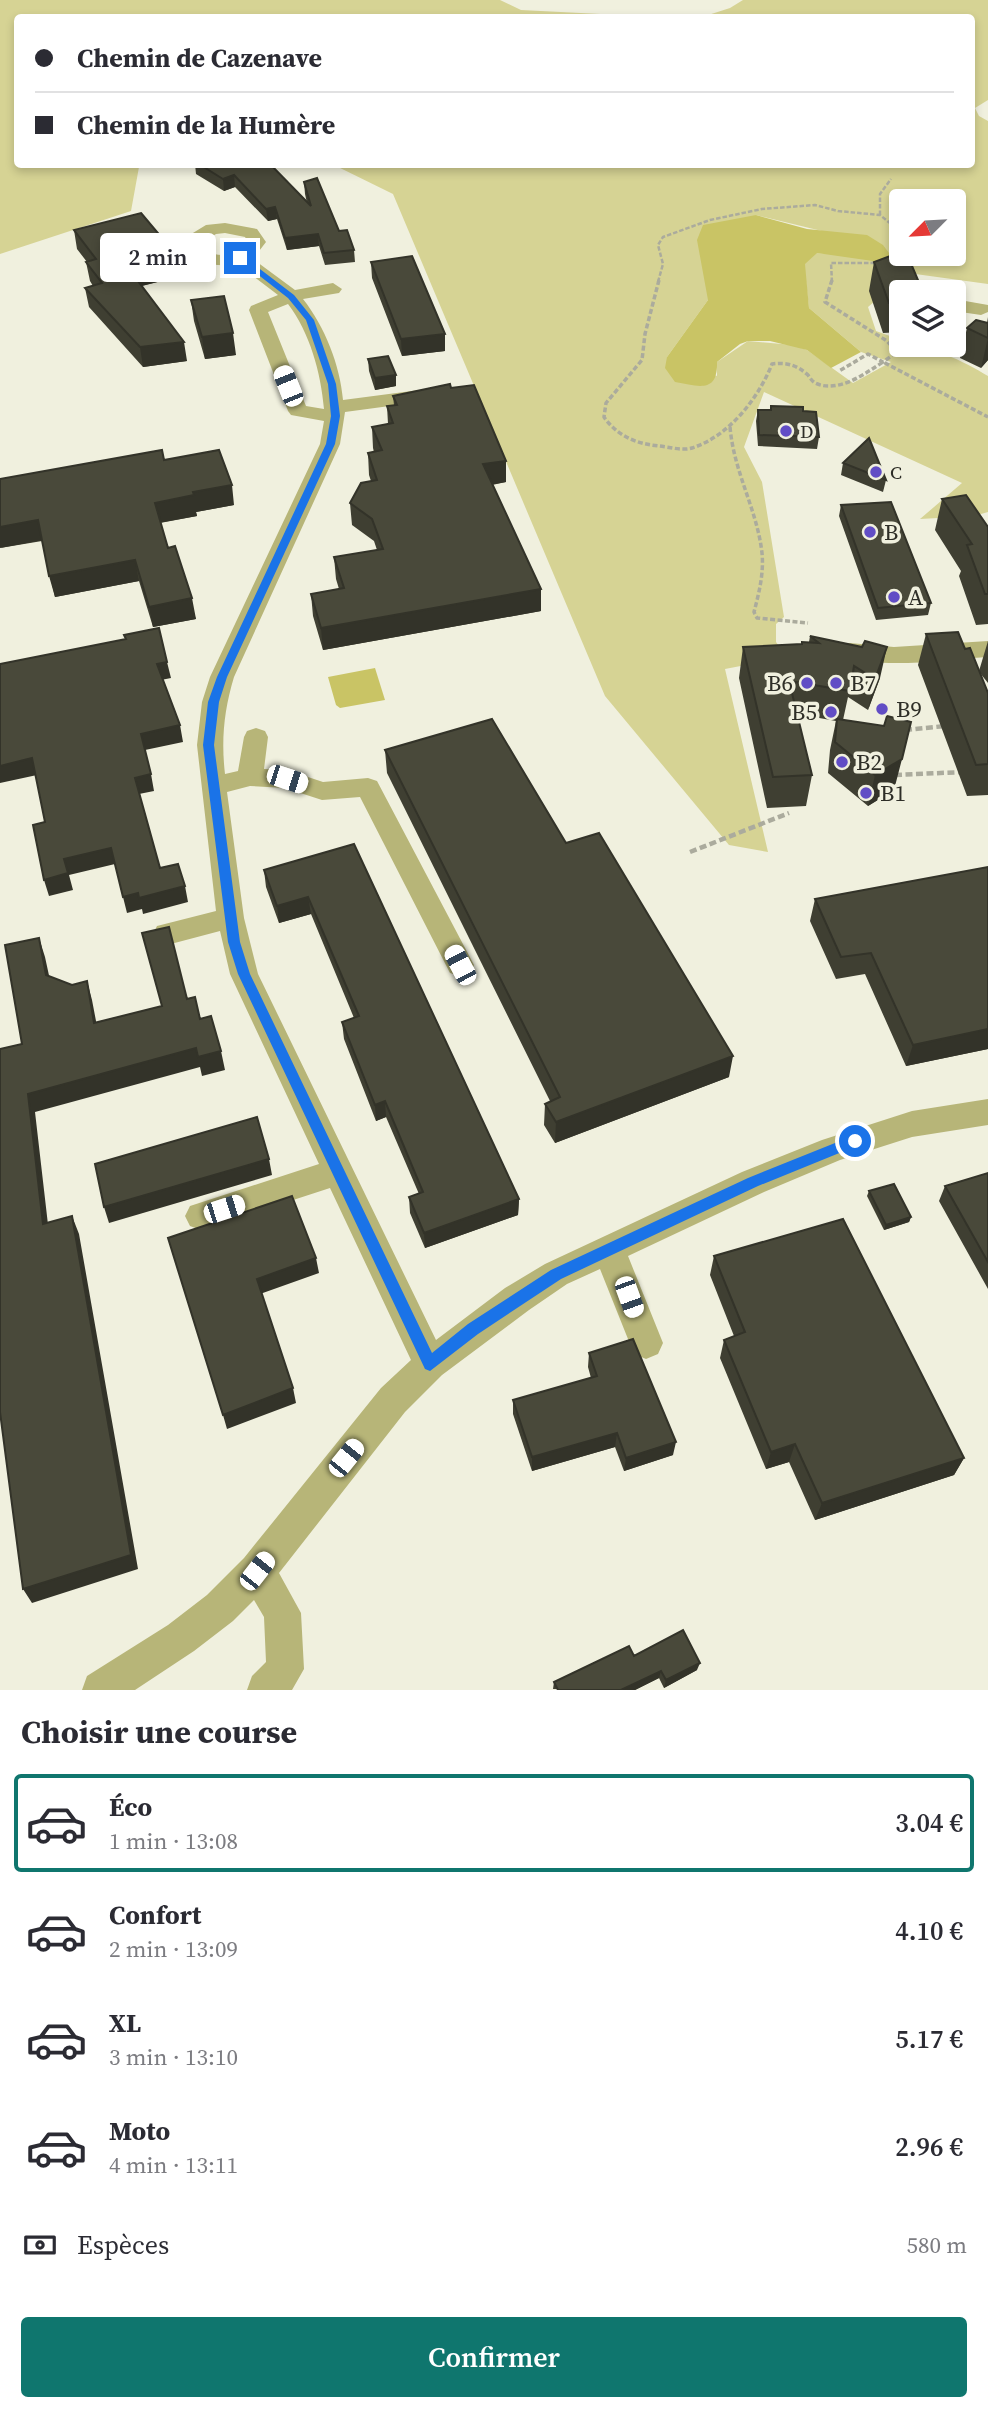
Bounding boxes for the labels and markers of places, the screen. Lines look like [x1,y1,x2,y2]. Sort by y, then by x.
place label: D [800,418,814,444]
marker: D [778,423,794,439]
place label: C [890,459,902,485]
marker: C [868,464,884,480]
place label: B [884,516,898,548]
marker: B [862,524,878,540]
place label: A [908,581,924,613]
marker: A [886,589,902,605]
place label: B6 [767,667,793,699]
place label: B7 [850,667,876,699]
marker: B6 [799,675,815,691]
marker: B7 [828,675,844,691]
place label: B9 [896,693,922,725]
place label: B5 [791,696,817,728]
marker: B9 [874,701,890,717]
marker: B5 [823,704,839,720]
place label: B2 [856,746,882,778]
marker: B2 [834,754,850,770]
place label: B1 [880,777,906,809]
marker: B1 [858,785,874,801]

